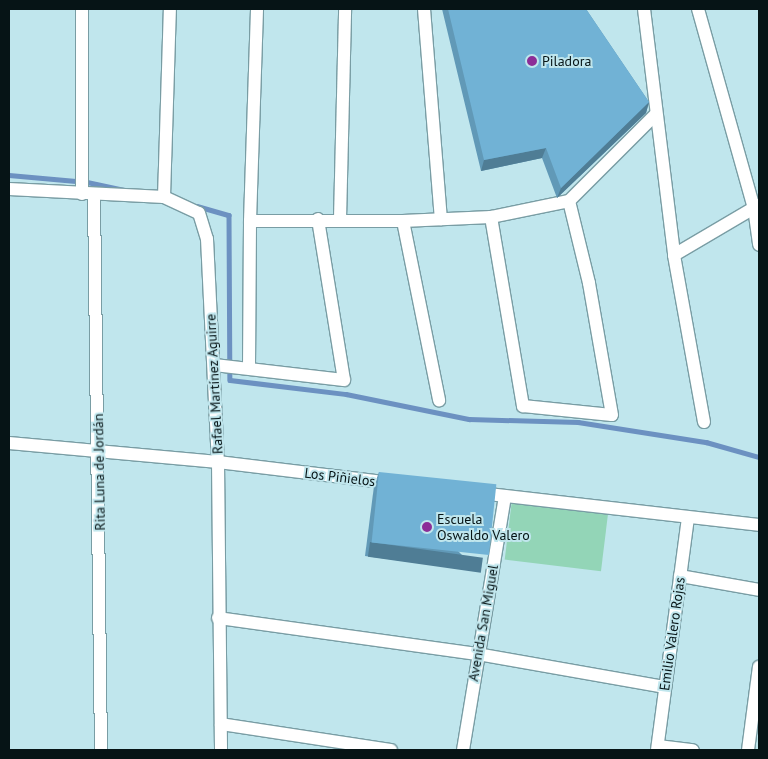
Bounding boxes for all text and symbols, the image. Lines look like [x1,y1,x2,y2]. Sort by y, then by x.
place label: Piladora [542,53,591,69]
marker: Piladora [526,55,538,67]
street label: Rafael Martínez Aguirre [202,313,226,455]
street label: Rita Luna de Jordán [90,413,108,531]
street label: Los Piñielos [304,464,376,490]
place label: Escuela Oswaldo Valero [437,511,530,544]
marker: Escuela Oswaldo Valero [421,521,433,533]
street label: Avenida San Miguel [464,563,502,683]
street label: Emilio Valero Rojas [656,576,688,692]

